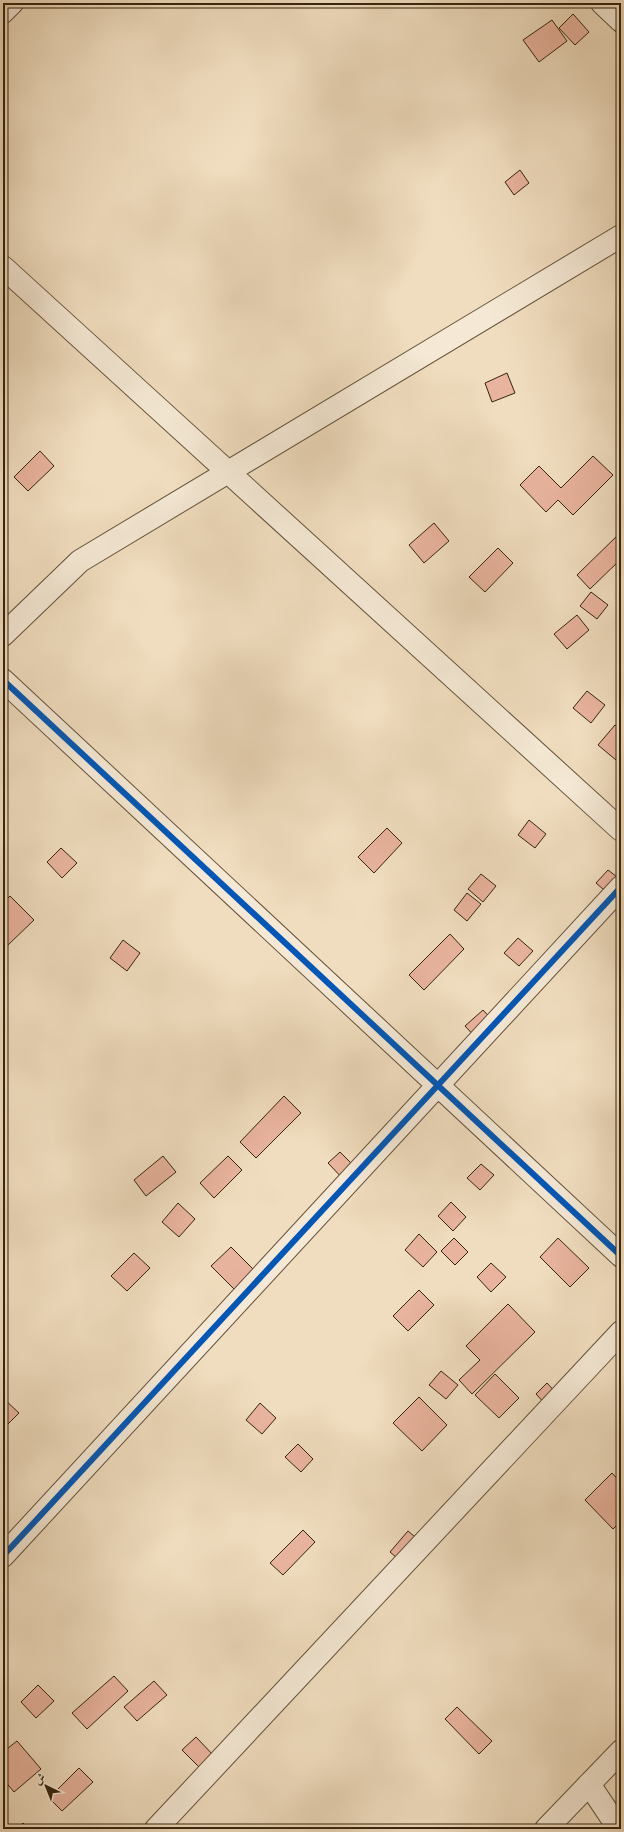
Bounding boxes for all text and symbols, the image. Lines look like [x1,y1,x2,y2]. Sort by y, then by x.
north arrow [26,1766,66,1806]
text: ش [31,1771,48,1788]

